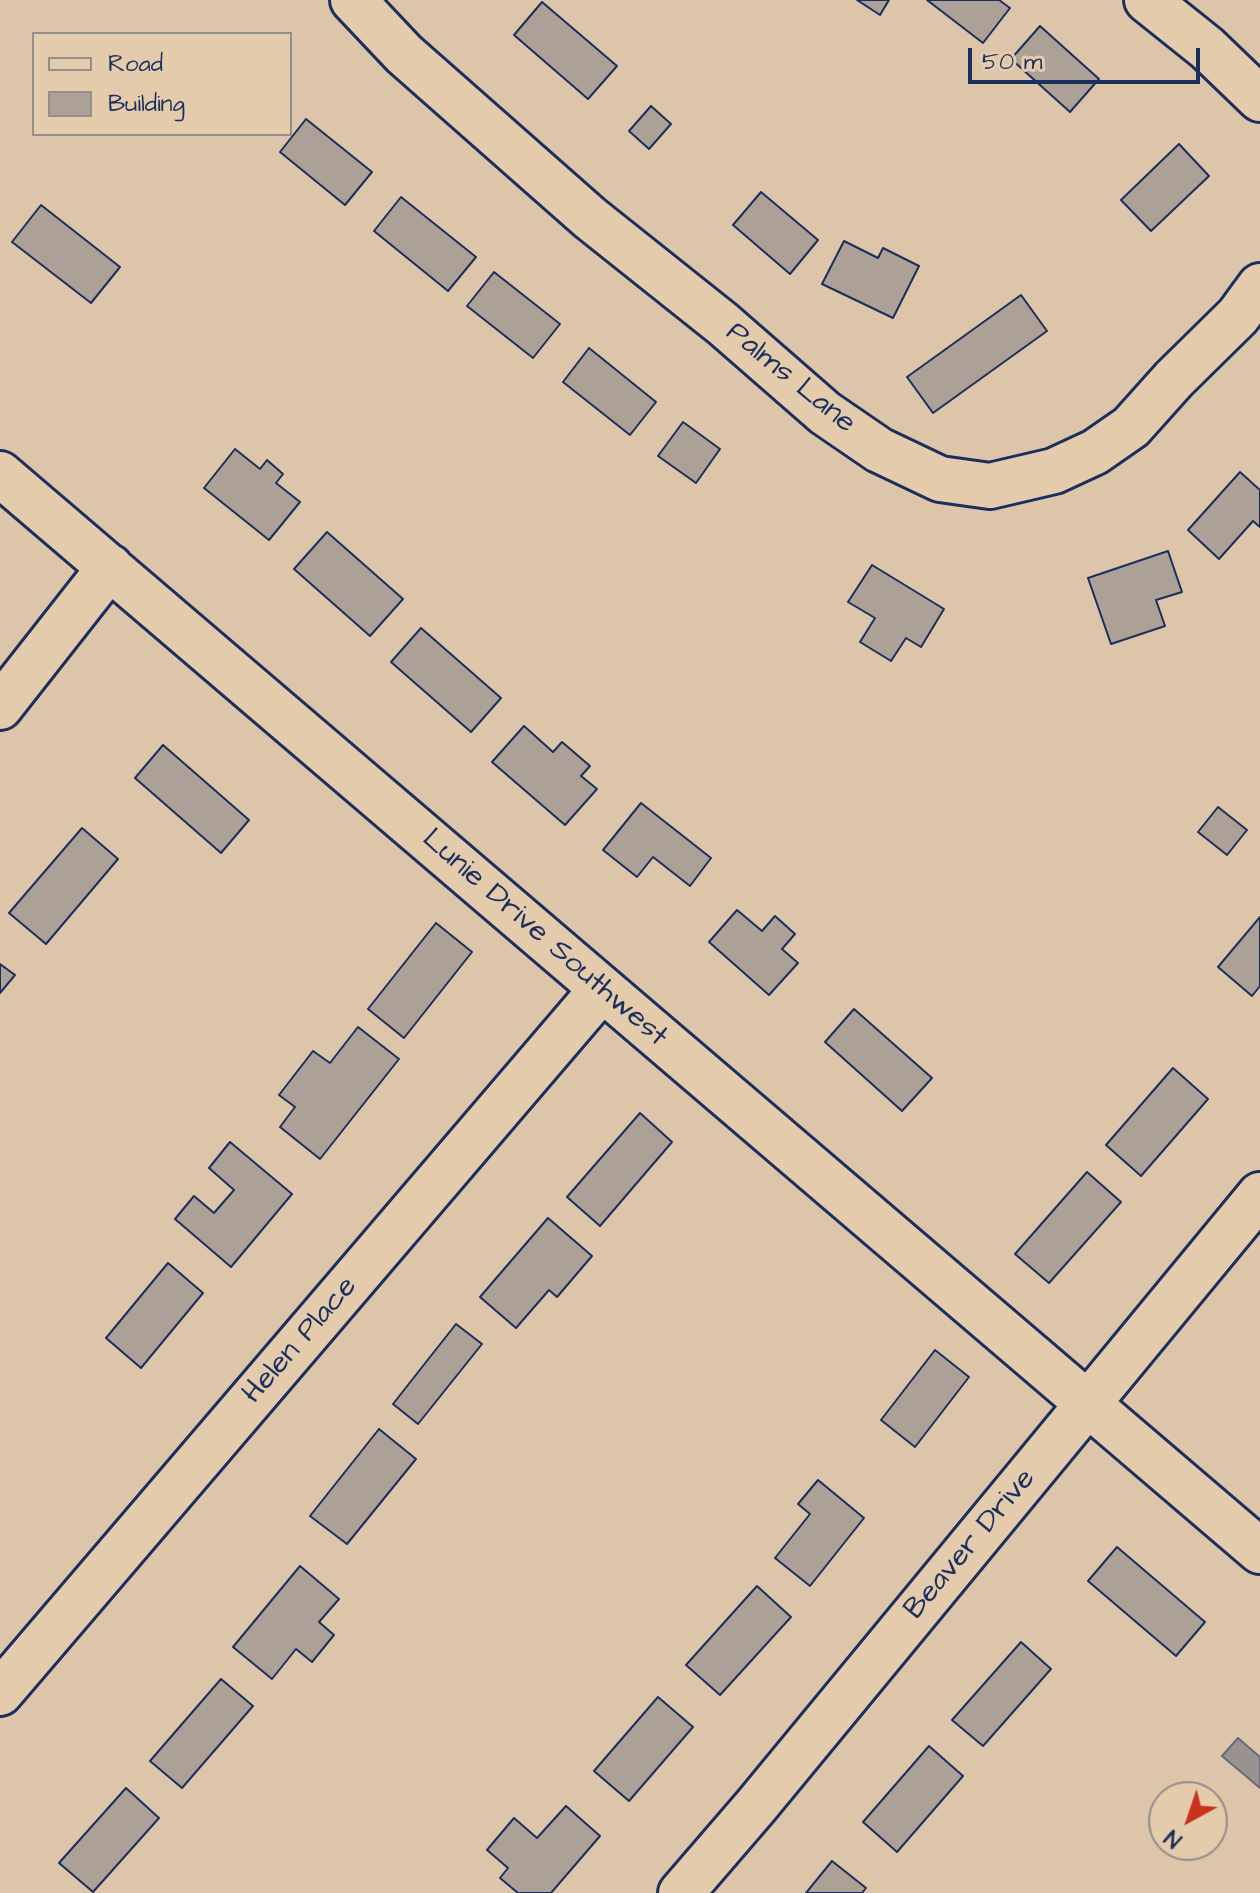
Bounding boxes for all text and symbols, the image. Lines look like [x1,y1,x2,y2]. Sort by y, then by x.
legend [32,32,292,136]
scale bar [972,32,1204,82]
text: 50 m [982,45,1042,79]
text: Road [108,47,163,81]
text: Building [108,87,185,121]
street label: Palms Lane [718,316,862,442]
street label: Lunie Drive Southwest [414,822,674,1056]
street label: Helen Place [236,1270,366,1412]
street label: Beaver Drive [898,1462,1044,1628]
north arrow [1148,1781,1228,1861]
text: N [1158,1822,1189,1855]

